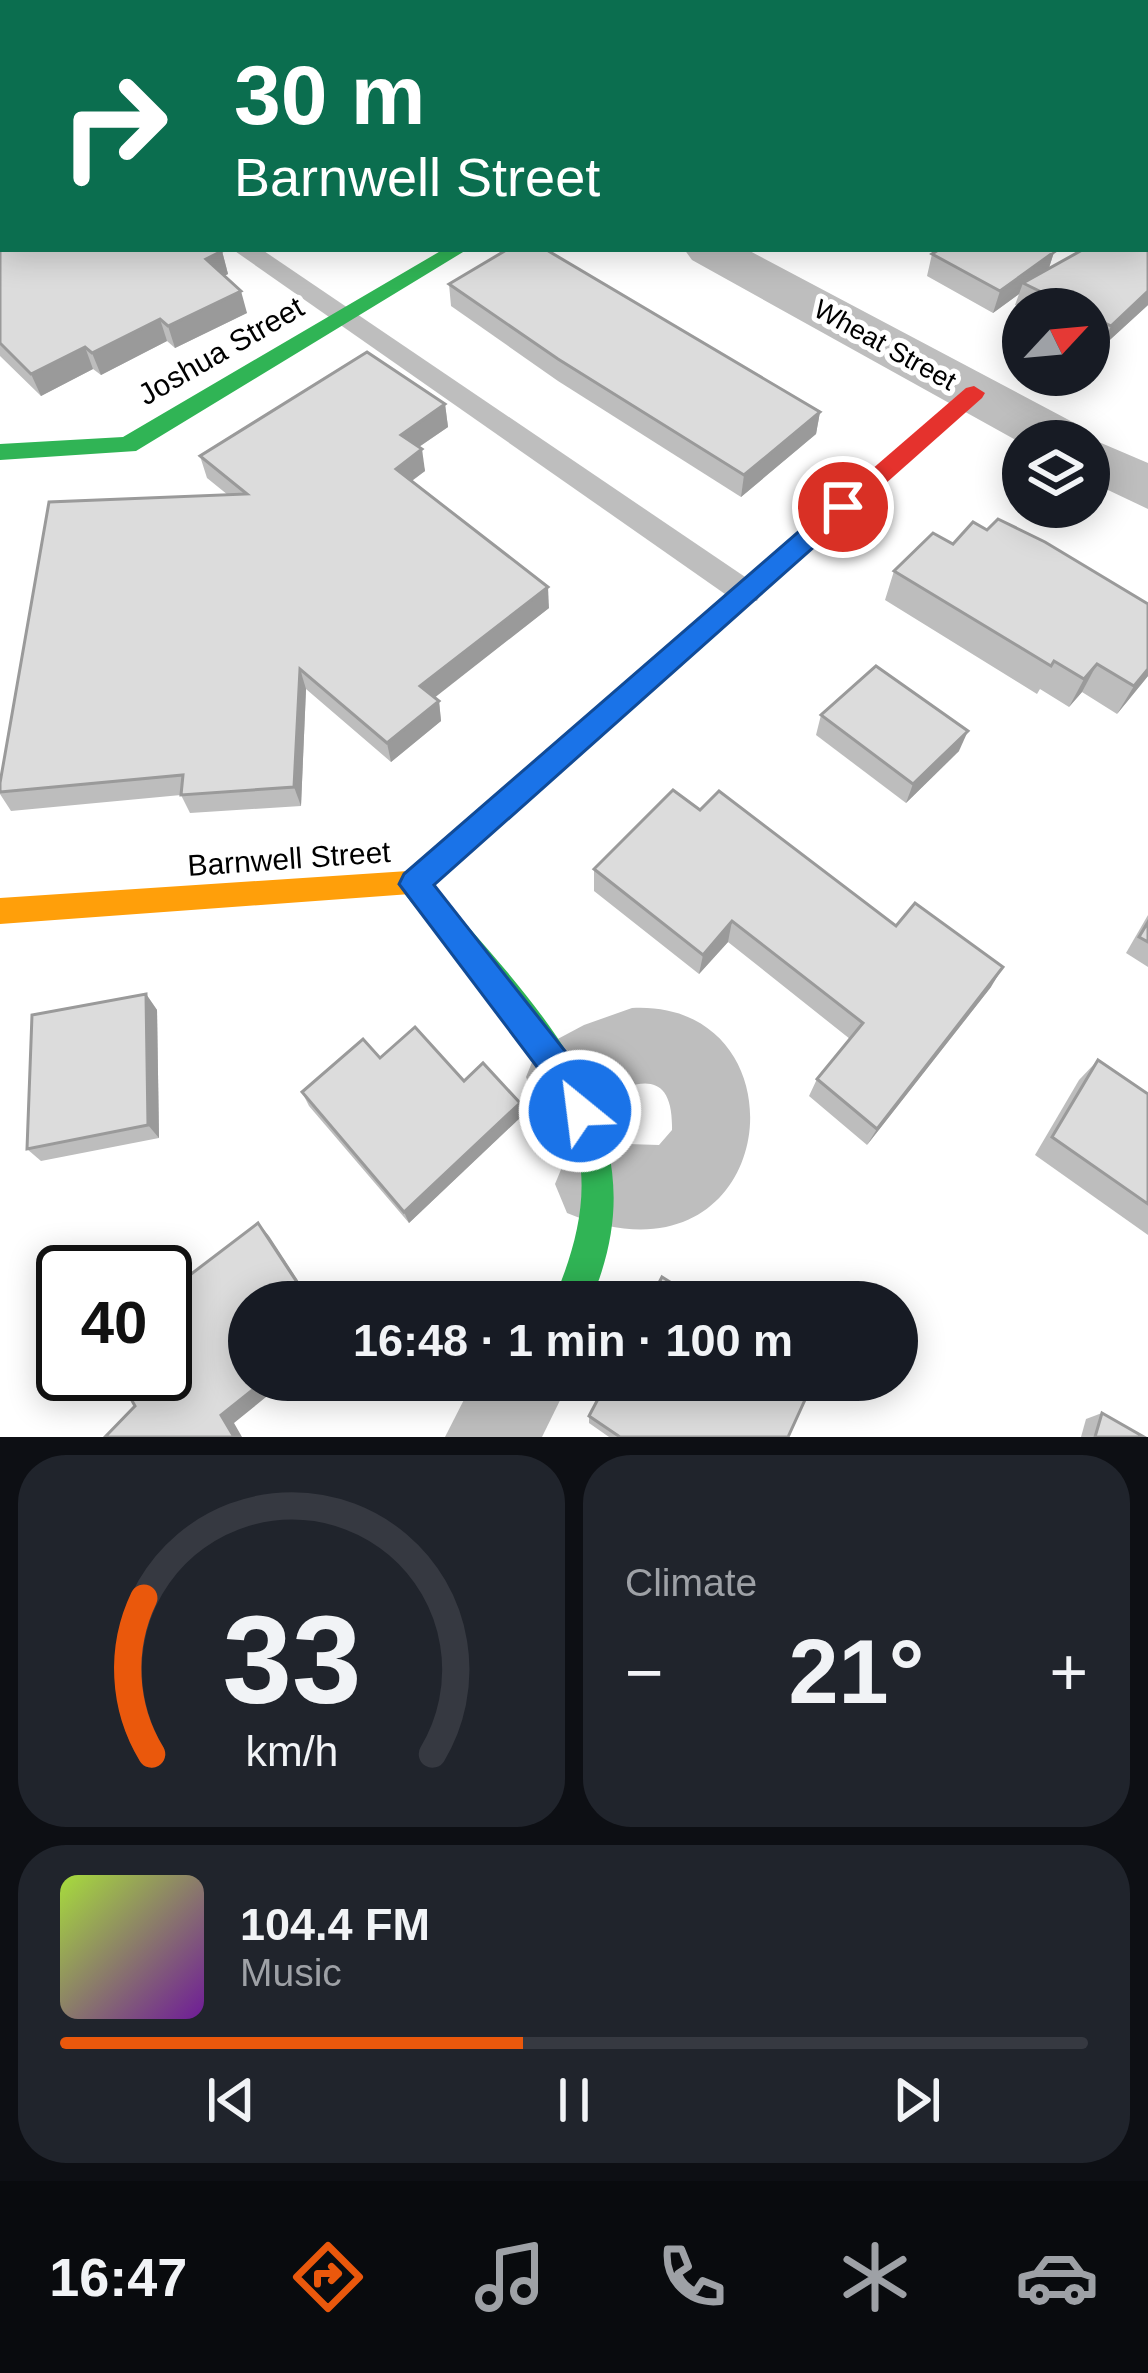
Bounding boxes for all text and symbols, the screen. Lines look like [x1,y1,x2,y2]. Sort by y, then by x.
icon: right [36,48,192,204]
text: 30 m [234,48,425,142]
text: Barnwell Street [234,147,600,207]
north arrow [1002,288,1110,396]
map controls [1002,288,1110,528]
street label: Joshua Street [132,290,310,411]
street label: Wheat Street [809,294,962,397]
button: layers [1002,420,1110,528]
pin [792,456,894,558]
icon: arrive [810,474,876,540]
street label: Barnwell Street [186,835,392,882]
position arrow [517,1048,643,1174]
speed limit sign: 40 [36,1245,192,1401]
text: 16:48 · 1 min · 100 m [353,1315,793,1366]
text: Climate [625,1561,757,1604]
text: 33 [222,1590,361,1729]
text: 21° [788,1622,925,1722]
text: − [625,1635,664,1709]
text: + [1049,1635,1088,1709]
text: km/h [245,1727,338,1775]
text: 104.4 FM [240,1899,430,1950]
text: Music [240,1951,342,1994]
icon: previous [198,2067,264,2133]
icon: pause [541,2067,607,2133]
icon: next [884,2067,950,2133]
icon: directions [286,2235,370,2319]
icon: music [468,2235,552,2319]
icon: phone [650,2235,734,2319]
icon: climate [833,2235,917,2319]
icon: car [1015,2235,1099,2319]
text: 16:47 [49,2247,187,2307]

